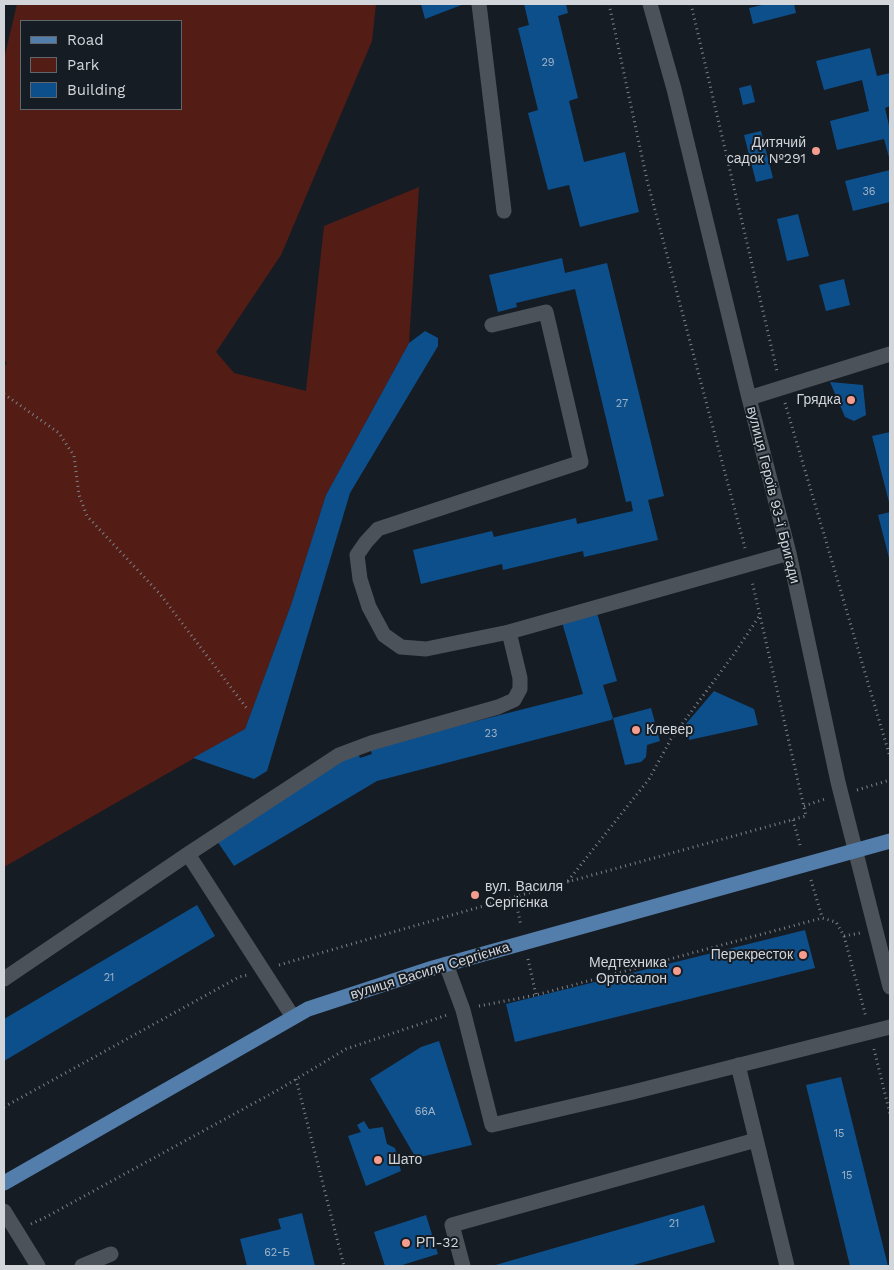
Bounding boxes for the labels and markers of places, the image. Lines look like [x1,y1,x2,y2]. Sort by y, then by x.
place label: Дитячий садок №291 [727,135,806,168]
marker: Дитячий садок №291 [810,145,822,157]
place label: Грядка [797,392,841,408]
marker: Грядка [845,394,857,406]
place label: Клевер [646,722,693,738]
marker: Клевер [630,724,642,736]
place label: вул. Василя Сергієнка [485,879,563,912]
marker: вул. Василя Сергієнка [469,889,481,901]
place label: Перекресток [711,947,793,963]
marker: Перекресток [797,949,809,961]
place label: Медтехника Ортосалон [589,955,667,988]
marker: Медтехника Ортосалон [671,965,683,977]
place label: Шато [388,1152,422,1168]
marker: Шато [372,1154,384,1166]
place label: РП-32 [416,1235,459,1251]
marker: РП-32 [400,1237,412,1249]

